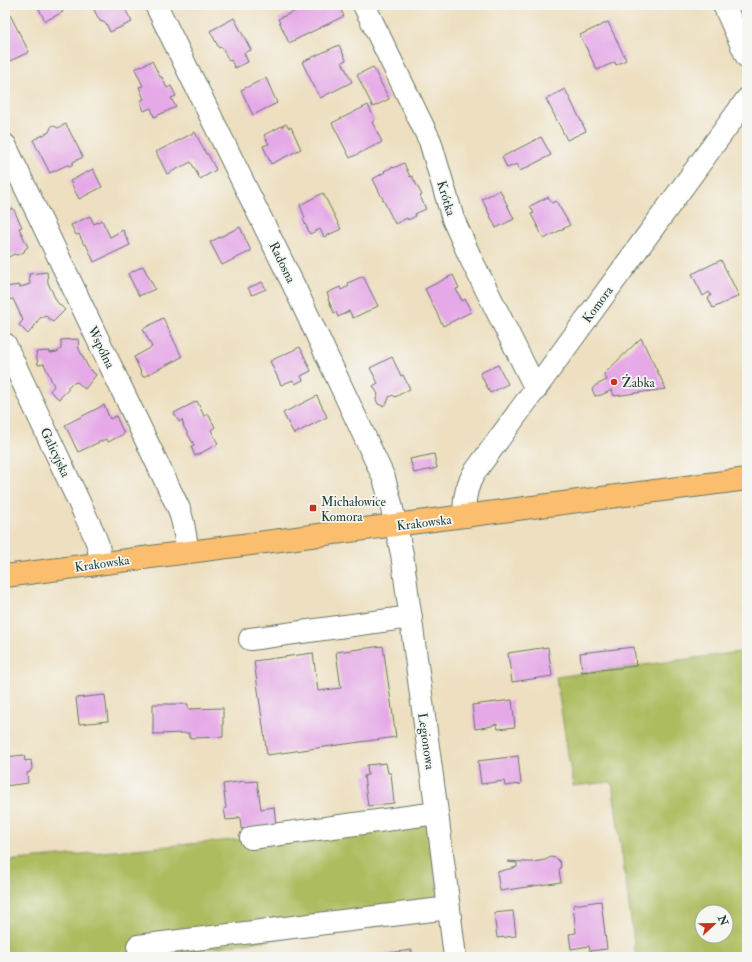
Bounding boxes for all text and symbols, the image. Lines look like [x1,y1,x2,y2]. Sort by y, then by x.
street label: Krótka [433,179,459,218]
street label: Radosna [265,239,299,286]
street label: Komora [579,283,617,326]
street label: Wspólna [83,323,118,372]
place label: Żabka [622,374,656,391]
marker: Żabka [609,377,619,387]
street label: Galicyjska [36,425,74,481]
place label: Michałowice Komora [321,494,386,525]
marker: Michałowice Komora [308,503,318,513]
street label: Krakowska [396,512,453,534]
street label: Krakowska [74,552,131,576]
street label: Legionowa [414,712,438,771]
north arrow [694,904,734,944]
text: N [715,913,731,929]

